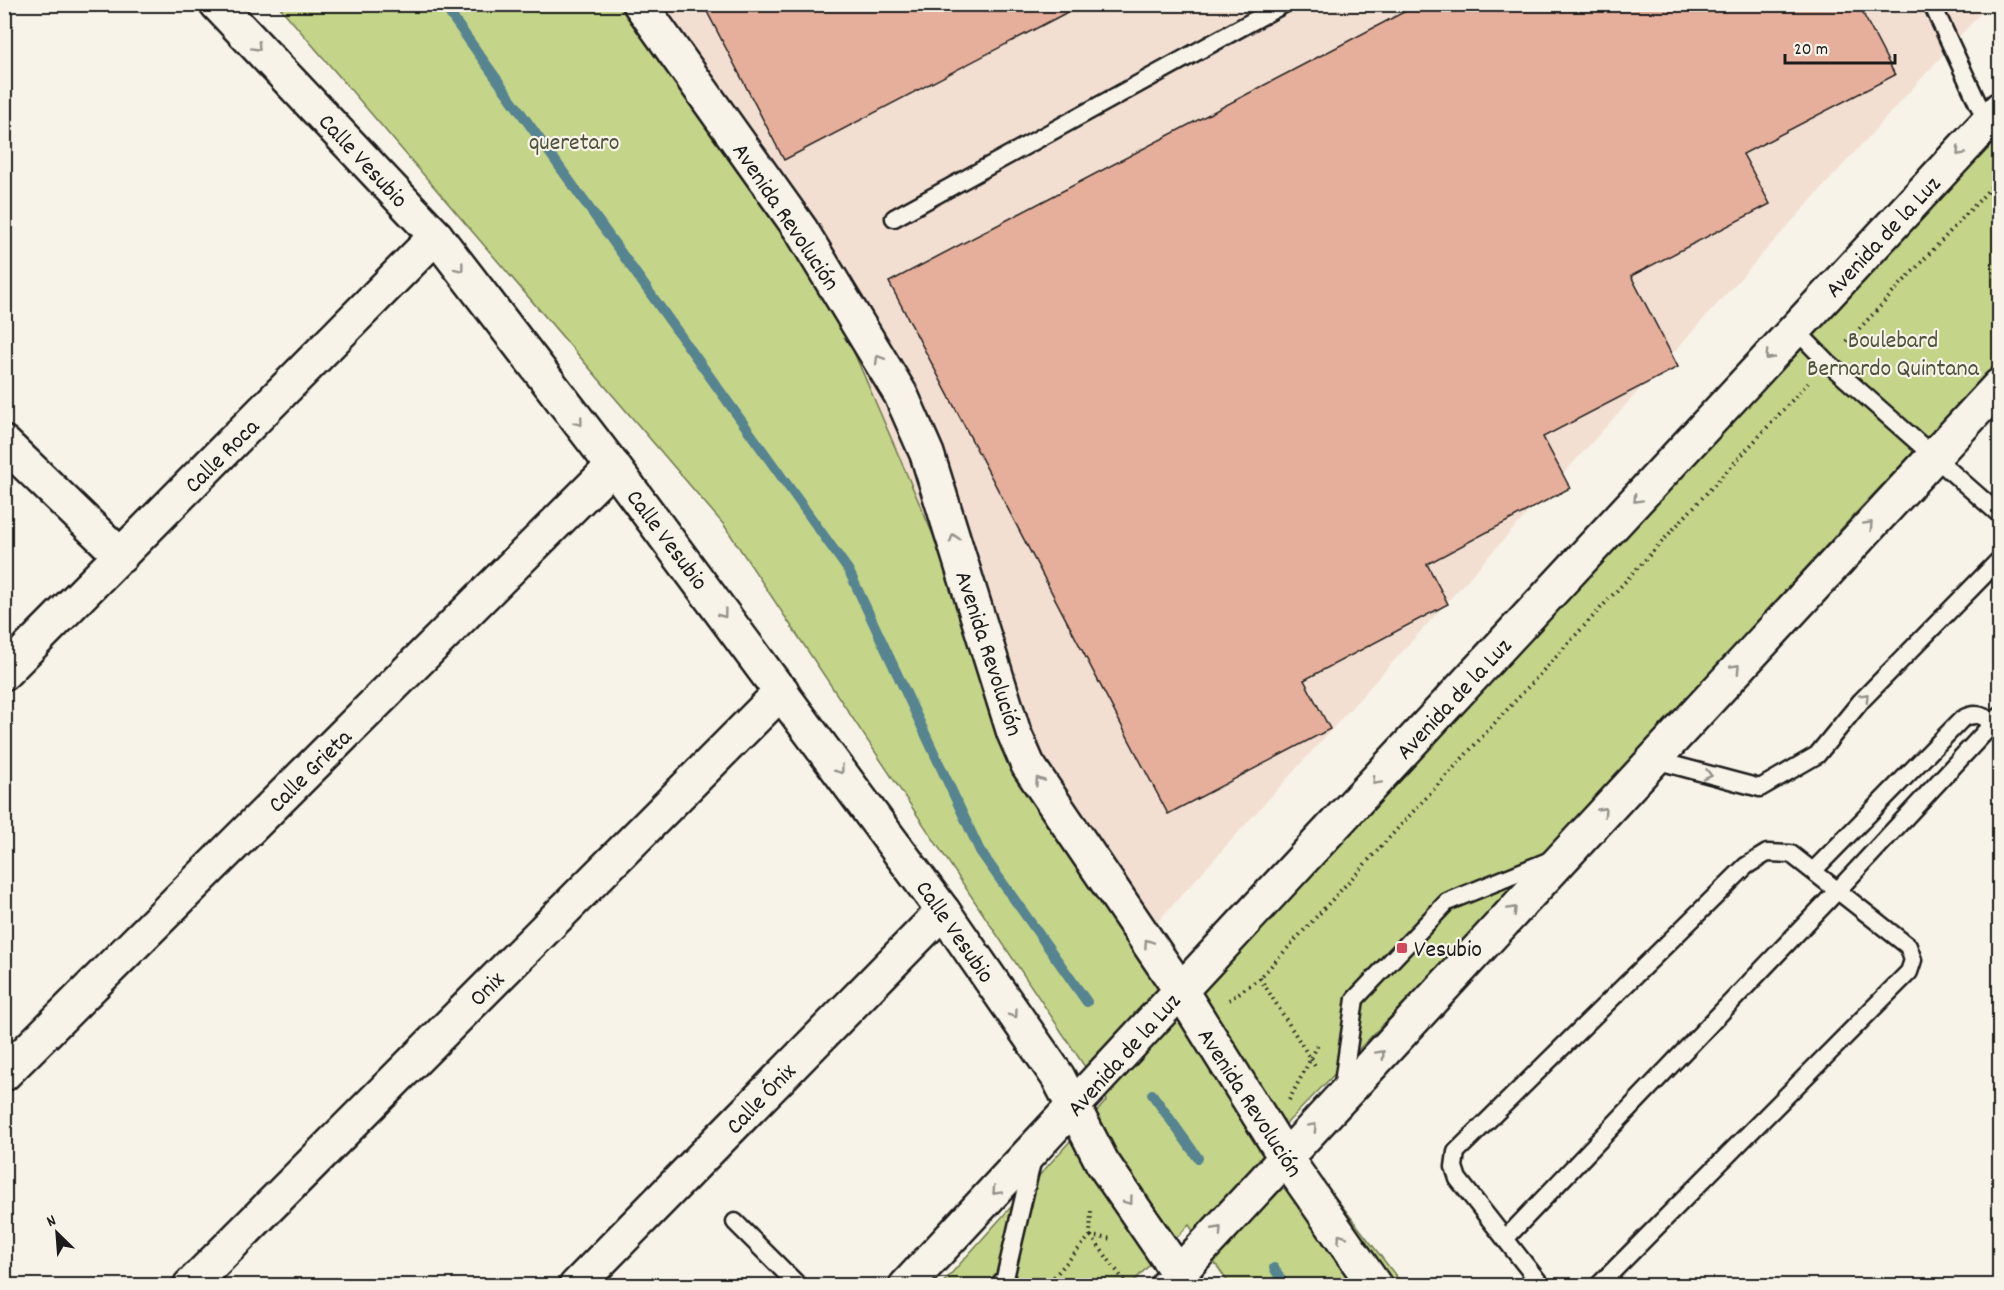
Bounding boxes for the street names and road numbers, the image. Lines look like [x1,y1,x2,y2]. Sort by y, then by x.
street label: Calle Vesubio [309,107,415,217]
street label: Avenida Revolución [722,137,847,298]
street label: Avenida de la Luz [1818,169,1950,307]
street label: Calle Roca [178,411,269,502]
street label: Calle Vesubio [616,483,715,598]
street label: Avenida Revolución [944,567,1030,741]
street label: Avenida de la Luz [1389,631,1521,769]
street label: Calle Grieta [261,722,361,822]
street label: Calle Vesubio [906,874,1001,991]
street label: Onix [463,965,514,1016]
street label: Avenida de la Luz [1060,987,1190,1125]
street label: Avenida Revolución [1187,1022,1310,1185]
street label: Calle Ónix [719,1057,805,1144]

